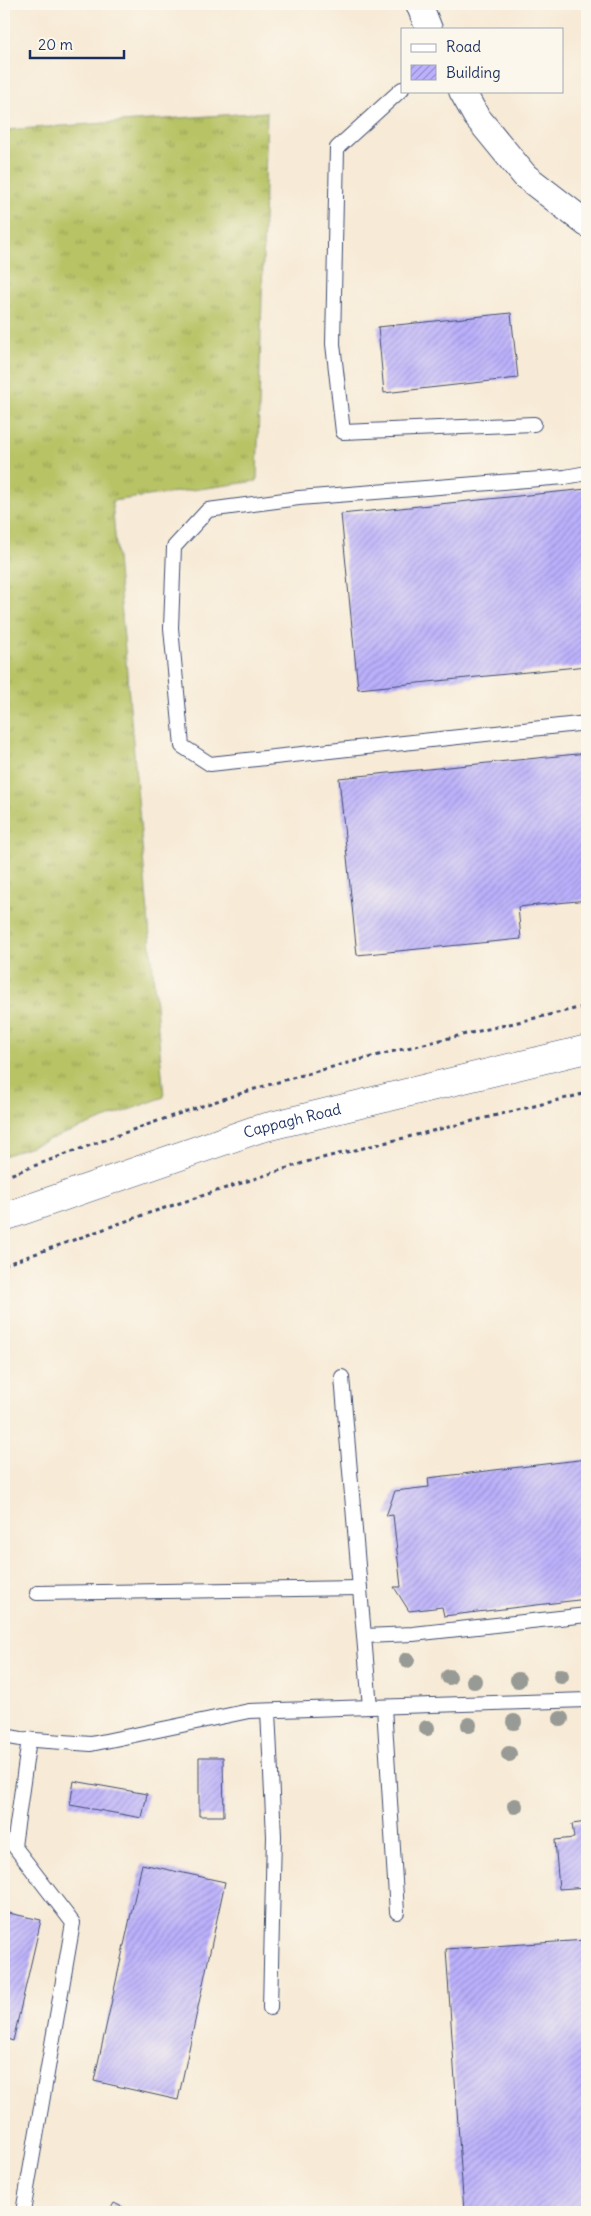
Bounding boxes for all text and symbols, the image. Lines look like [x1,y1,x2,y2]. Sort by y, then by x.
scale bar [30,28,124,60]
legend [401,28,564,92]
text: 20 m [38,35,73,54]
text: Road [446,37,481,56]
text: Building [446,63,501,82]
street label: Cappagh Road [241,1099,343,1142]

